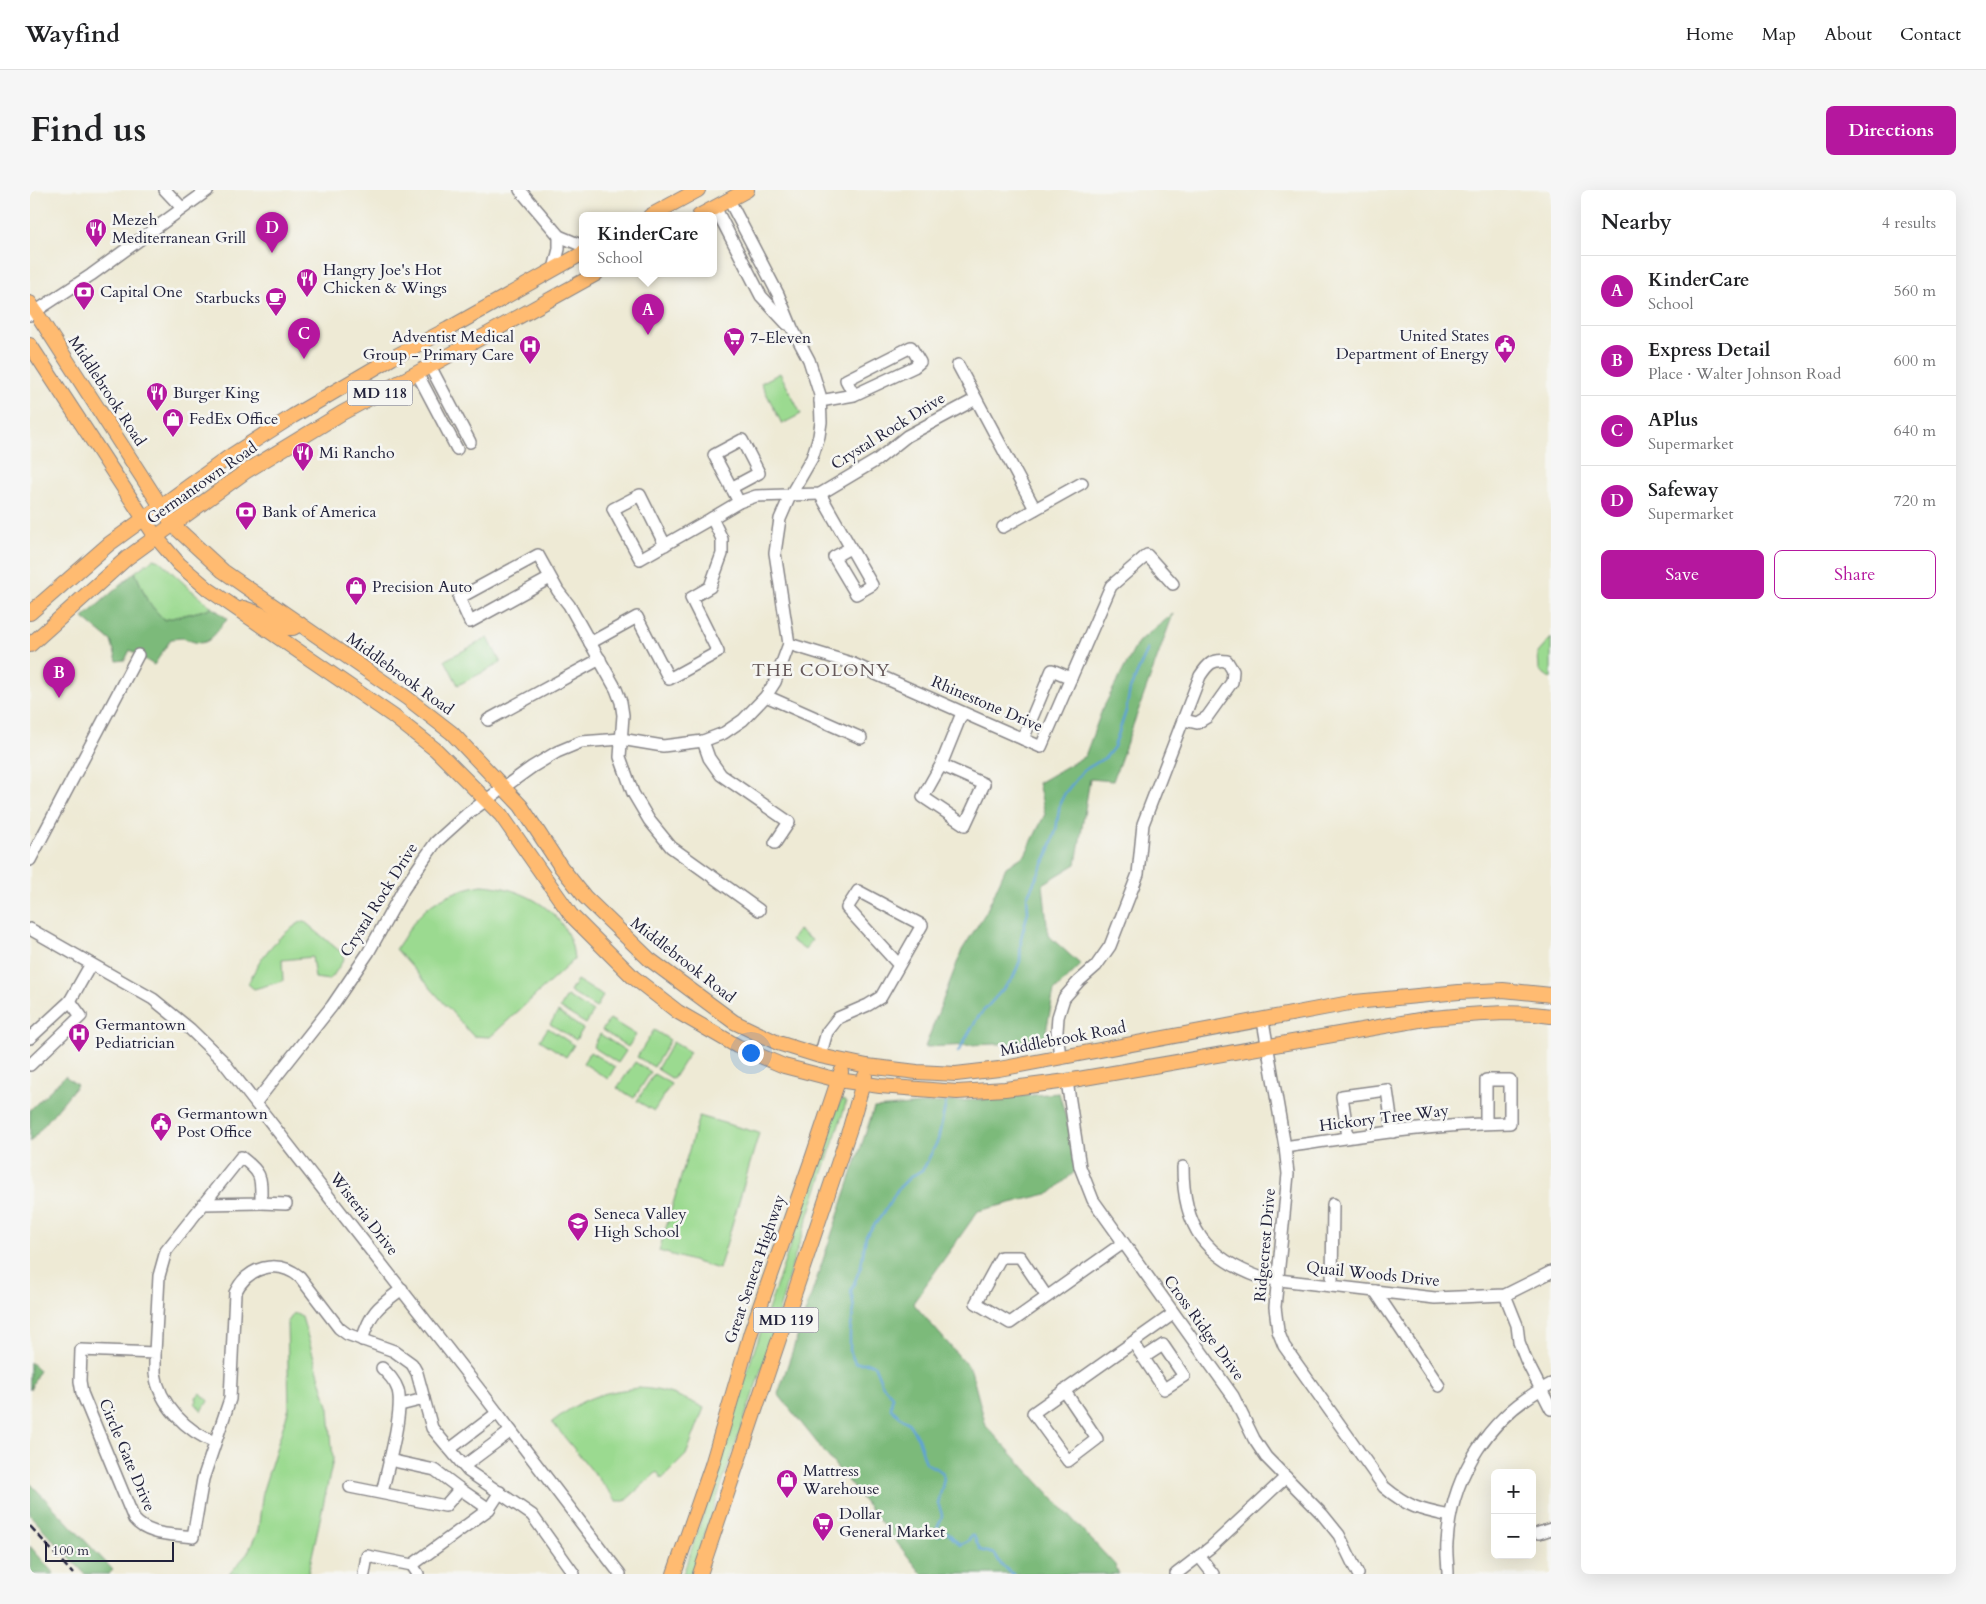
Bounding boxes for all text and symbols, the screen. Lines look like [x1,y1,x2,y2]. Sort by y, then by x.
text: Wayfind [25,18,120,51]
text: Home [1686,22,1734,47]
text: Map [1762,22,1796,47]
text: About [1824,22,1872,47]
text: Contact [1900,22,1961,47]
text: Find us [30,106,146,154]
button: Directions [1826,106,1956,155]
text: Nearby [1601,208,1672,237]
place label: Mezeh Mediterranean Grill [112,209,246,249]
pin: D [256,212,288,253]
popup [579,212,717,277]
text: 4 results [1882,212,1936,234]
restaurant icon: Mezeh Mediterranean Grill [84,217,108,248]
text: KinderCare [597,221,699,247]
text: School [597,247,643,269]
place label: Hangry Joe's Hot Chicken & Wings [323,259,447,299]
restaurant icon: Hangry Joe's Hot Chicken & Wings [295,267,319,298]
text: KinderCare [1648,267,1749,293]
bank icon: Capital One [72,280,96,311]
text: A [1611,280,1623,302]
text: 560 m [1894,280,1936,302]
place label: Capital One [100,281,183,303]
cafe icon: Starbucks [264,286,288,317]
place label: Starbucks [196,287,260,309]
text: School [1648,293,1693,315]
pin: A [632,294,664,335]
pin: C [288,318,320,359]
place label: United States Department of Energy [1336,325,1490,365]
place label: Adventist Medical Group - Primary Care [363,326,514,366]
supermarket icon: 7-Eleven [722,326,746,357]
place label: 7-Eleven [750,327,811,349]
street label: Middlebrook Road [63,331,151,451]
public building icon: United States Department of Energy [1493,333,1517,364]
hospital icon: Adventist Medical Group - Primary Care [518,334,542,365]
text: Express Detail [1648,337,1770,363]
text: B [1611,350,1623,372]
text: 600 m [1894,350,1936,372]
text: Place · Walter Johnson Road [1648,363,1841,385]
road number: MD 118 [348,380,412,406]
restaurant icon: Burger King [145,381,169,412]
place label: Burger King [173,382,259,404]
street label: Crystal Rock Drive [827,387,949,475]
shop icon: FedEx Office [161,407,185,438]
text: APlus [1648,407,1698,433]
place label: FedEx Office [189,408,278,430]
text: C [1611,420,1623,442]
text: 640 m [1894,420,1936,442]
text: Supermarket [1648,433,1734,455]
street label: Germantown Road [142,436,262,529]
restaurant icon: Mi Rancho [291,441,315,472]
place label: Mi Rancho [319,442,395,464]
text: Safeway [1648,477,1719,503]
text: D [1610,490,1624,512]
text: 720 m [1894,490,1936,512]
bank icon: Bank of America [234,500,258,531]
place label: Bank of America [262,501,376,523]
text: Supermarket [1648,503,1734,525]
button: Save [1601,550,1764,599]
button: Share [1774,550,1936,599]
shop icon: Precision Auto [344,575,368,606]
place label: Precision Auto [372,576,472,598]
street label: Middlebrook Road [342,628,459,721]
pin: B [43,657,75,698]
district label: THE COLONY [752,658,890,683]
street label: Rhinestone Drive [928,671,1046,737]
street label: Crystal Rock Drive [335,839,423,961]
street label: Middlebrook Road [626,912,740,1008]
place label: Germantown Pediatrician [95,1014,186,1054]
street label: Middlebrook Road [998,1016,1128,1062]
hospital icon: Germantown Pediatrician [67,1022,91,1053]
your location [738,1040,764,1066]
street label: Hickory Tree Way [1318,1099,1451,1137]
place label: Germantown Post Office [177,1103,268,1143]
public building icon: Germantown Post Office [149,1111,173,1142]
street label: Wisteria Drive [324,1167,403,1260]
street label: Ridgecrest Drive [1249,1187,1281,1303]
street label: Great Seneca Highway [719,1191,791,1346]
place label: Seneca Valley High School [594,1203,687,1243]
school or university icon: Seneca Valley High School [566,1211,590,1242]
street label: Quail Woods Drive [1305,1256,1441,1292]
street label: Cross Ridge Drive [1158,1271,1250,1385]
road number: MD 119 [754,1308,818,1332]
street label: Circle Gate Drive [93,1395,161,1515]
place label: Mattress Warehouse [802,1460,880,1500]
shop icon: Mattress Warehouse [775,1468,799,1499]
map controls [1491,1469,1536,1559]
button: + [1491,1469,1536,1514]
place label: Dollar General Market [839,1503,945,1543]
supermarket icon: Dollar General Market [811,1511,835,1542]
button: − [1491,1514,1536,1559]
scale bar [45,1539,174,1562]
text: 100 m [52,1541,89,1560]

